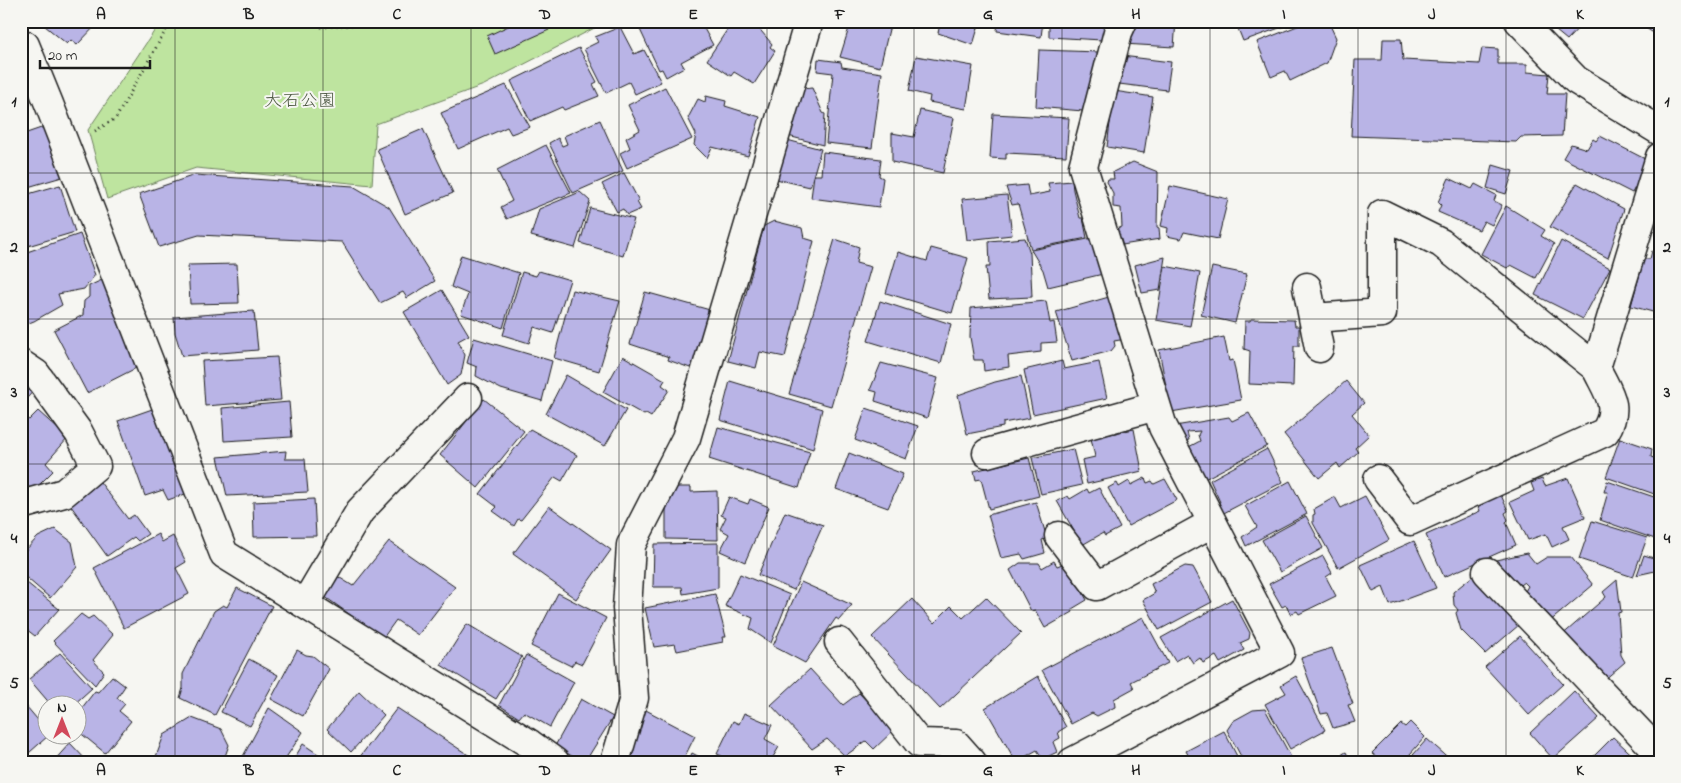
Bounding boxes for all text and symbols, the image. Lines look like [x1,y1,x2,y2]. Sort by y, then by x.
text: A [96,3,106,27]
text: B [243,3,255,27]
text: C [393,3,402,27]
text: D [538,3,551,27]
text: E [688,3,698,27]
text: F [834,3,846,27]
text: G [983,3,993,27]
text: H [1131,3,1141,27]
text: I [1282,3,1286,27]
text: J [1428,3,1436,27]
text: K [1576,3,1585,27]
scale bar [40,38,150,70]
text: 20 m [48,45,78,67]
park label: 大石公園 [264,89,336,115]
text: 1 [11,90,17,114]
text: 1 [1664,90,1670,114]
text: 2 [9,236,18,260]
text: 2 [1662,236,1671,260]
text: 3 [10,381,18,405]
text: 3 [1663,381,1671,405]
text: 4 [10,527,18,551]
text: 4 [1663,527,1671,551]
text: 5 [9,672,19,696]
text: 5 [1662,672,1672,696]
north arrow [38,696,88,746]
text: N [57,698,67,719]
text: A [96,759,106,783]
text: B [243,759,255,783]
text: C [393,759,402,783]
text: D [538,759,551,783]
text: E [688,759,698,783]
text: F [834,759,846,783]
text: G [983,759,993,783]
text: H [1131,759,1141,783]
text: I [1282,759,1286,783]
text: J [1428,759,1436,783]
text: K [1576,759,1585,783]

